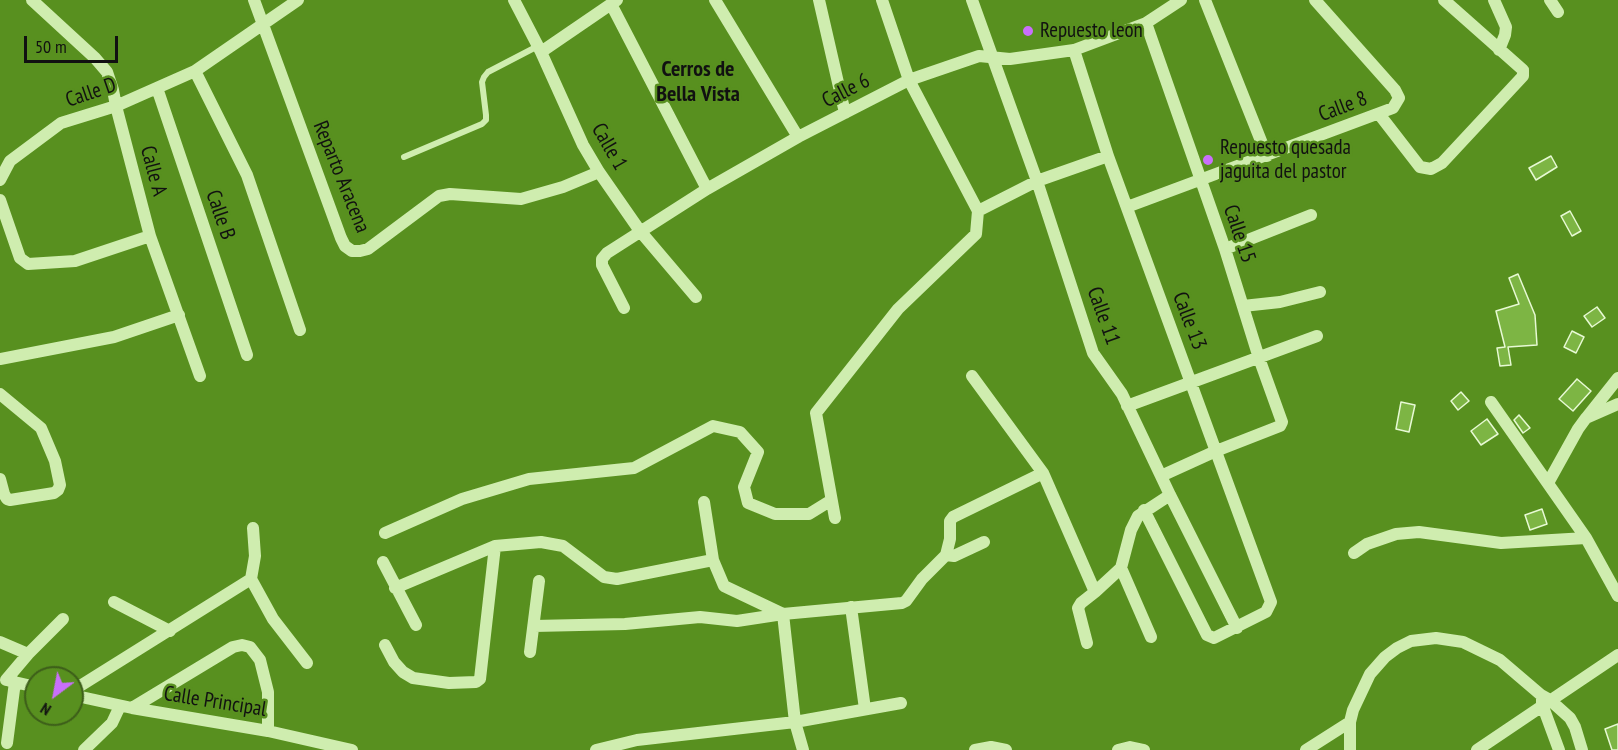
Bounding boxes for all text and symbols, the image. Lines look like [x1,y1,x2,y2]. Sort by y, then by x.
place label: Repuesto leon [1040,18,1143,44]
scale bar [27,24,122,62]
marker: Repuesto leon [1021,24,1035,38]
text: 50 m [35,35,67,58]
district label: Cerros de Bella Vista [656,57,740,108]
street label: Calle 6 [818,68,874,114]
street label: Calle D [62,73,120,113]
street label: Calle 8 [1315,86,1371,128]
street label: Reparto Aracena [307,117,375,237]
street label: Calle 1 [586,119,632,175]
place label: Repuesto quesada jaguita del pastor [1220,135,1351,185]
street label: Calle A [134,143,172,199]
marker: Repuesto quesada jaguita del pastor [1201,153,1215,167]
street label: Calle B [200,187,240,243]
street label: Calle 15 [1217,202,1261,266]
street label: Calle 11 [1081,284,1125,348]
street label: Calle 13 [1167,289,1211,353]
north arrow [24,666,84,726]
street label: Calle Principal [162,681,268,723]
text: N [37,699,54,720]

